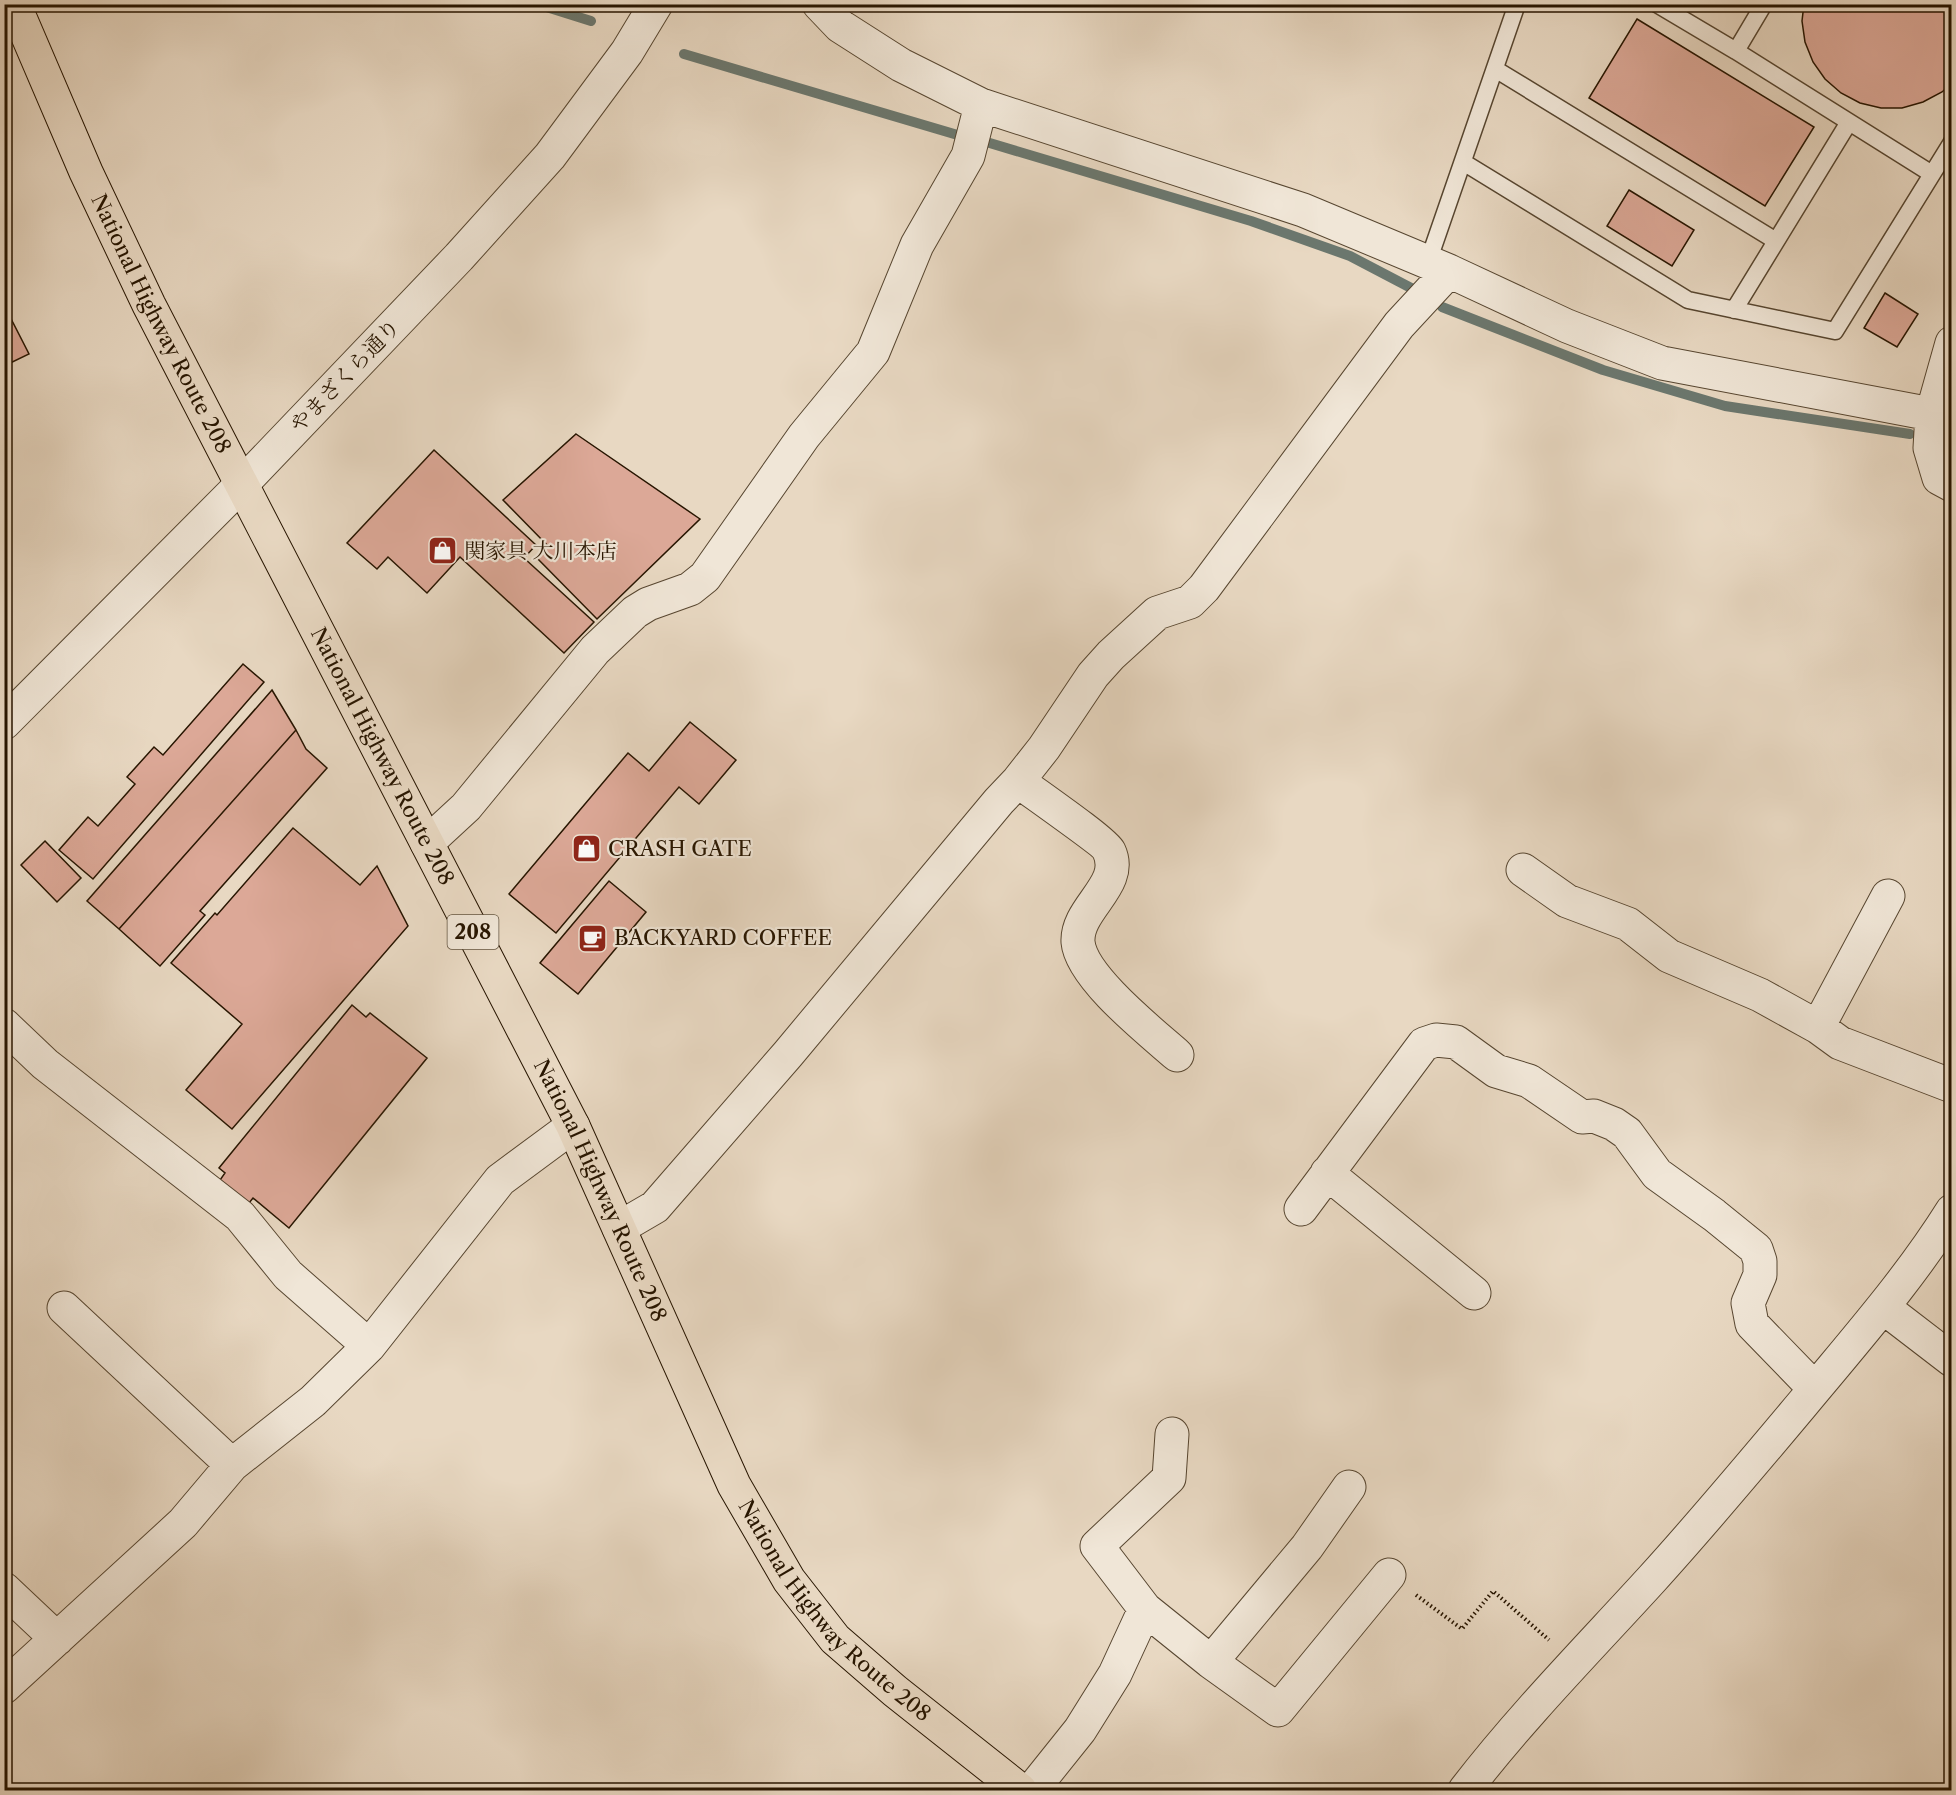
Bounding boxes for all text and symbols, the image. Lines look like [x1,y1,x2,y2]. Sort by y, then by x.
street label: National Highway Route 208 [86,190,236,457]
street label: やまざくら通り [285,314,405,437]
shop icon: 関家具 大川本店 [427,535,459,567]
place label: 関家具 大川本店 [464,538,617,563]
street label: National Highway Route 208 [306,623,459,889]
shop icon: CRASH GATE [571,833,603,865]
place label: CRASH GATE [608,836,752,861]
road number: 208 [448,915,498,949]
cafe icon: BACKYARD COFFEE [577,922,609,954]
place label: BACKYARD COFFEE [614,925,832,950]
street label: National Highway Route 208 [529,1055,672,1326]
street label: National Highway Route 208 [733,1495,936,1726]

